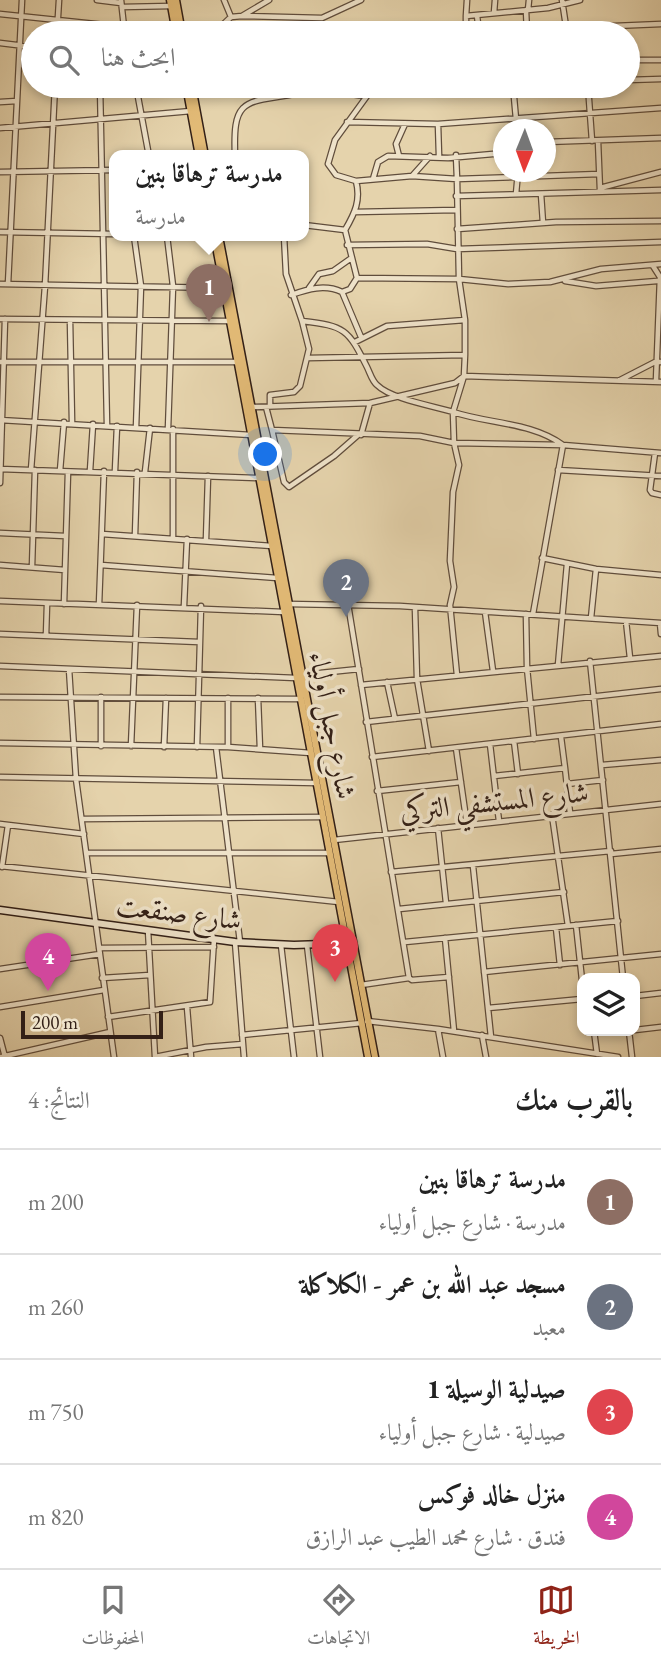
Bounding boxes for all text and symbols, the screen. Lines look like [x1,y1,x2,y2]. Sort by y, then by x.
search box [21,21,640,98]
text: ابحث هنا [101,40,176,74]
icon: search [45,41,83,79]
north arrow [493,119,556,182]
popup [109,150,309,241]
text: مدرسة ترهاقا بنين [135,156,283,190]
text: مدرسة [135,201,186,231]
pin: 1 [186,264,232,322]
your location [248,437,282,471]
pin: 2 [323,559,369,617]
street label: شارع جبل أولياء [295,648,366,803]
street label: شارع المستشفي التركي [398,773,591,839]
street label: شارع صنقعت [113,886,244,944]
pin: 3 [312,924,358,982]
pin: 4 [25,933,71,991]
map controls [577,973,640,1036]
button: layers [577,973,640,1036]
scale bar [21,1008,163,1040]
text: 200 m [32,1010,78,1035]
text: بالقرب منك [515,1080,633,1119]
text: النتائج: 4 [28,1085,90,1115]
text: مدرسة ترهاقا بنين [418,1162,566,1196]
text: 200 m [28,1187,84,1217]
text: 1 [604,1187,616,1217]
text: مدرسة · شارع جبل أولياء [379,1207,566,1237]
text: مسجد عبد الله بن عمر - الكلاكلة [299,1267,566,1301]
text: 260 m [28,1292,84,1322]
text: 2 [604,1292,616,1322]
text: معبد [532,1312,566,1342]
text: صيدلية الوسيلة 1 [427,1372,566,1406]
text: 750 m [28,1397,84,1427]
text: 3 [604,1397,616,1427]
text: صيدلية · شارع جبل أولياء [378,1417,566,1447]
text: منزل خالد فوكس [418,1477,566,1511]
text: 820 m [28,1502,84,1532]
text: 4 [604,1502,616,1532]
text: فندق · شارع محمد الطيب عبد الرازق [306,1522,566,1552]
tab: المحفوظات [81,1581,144,1656]
tab: الاتجاهات [307,1581,370,1656]
tab: الخريطة [533,1581,580,1656]

